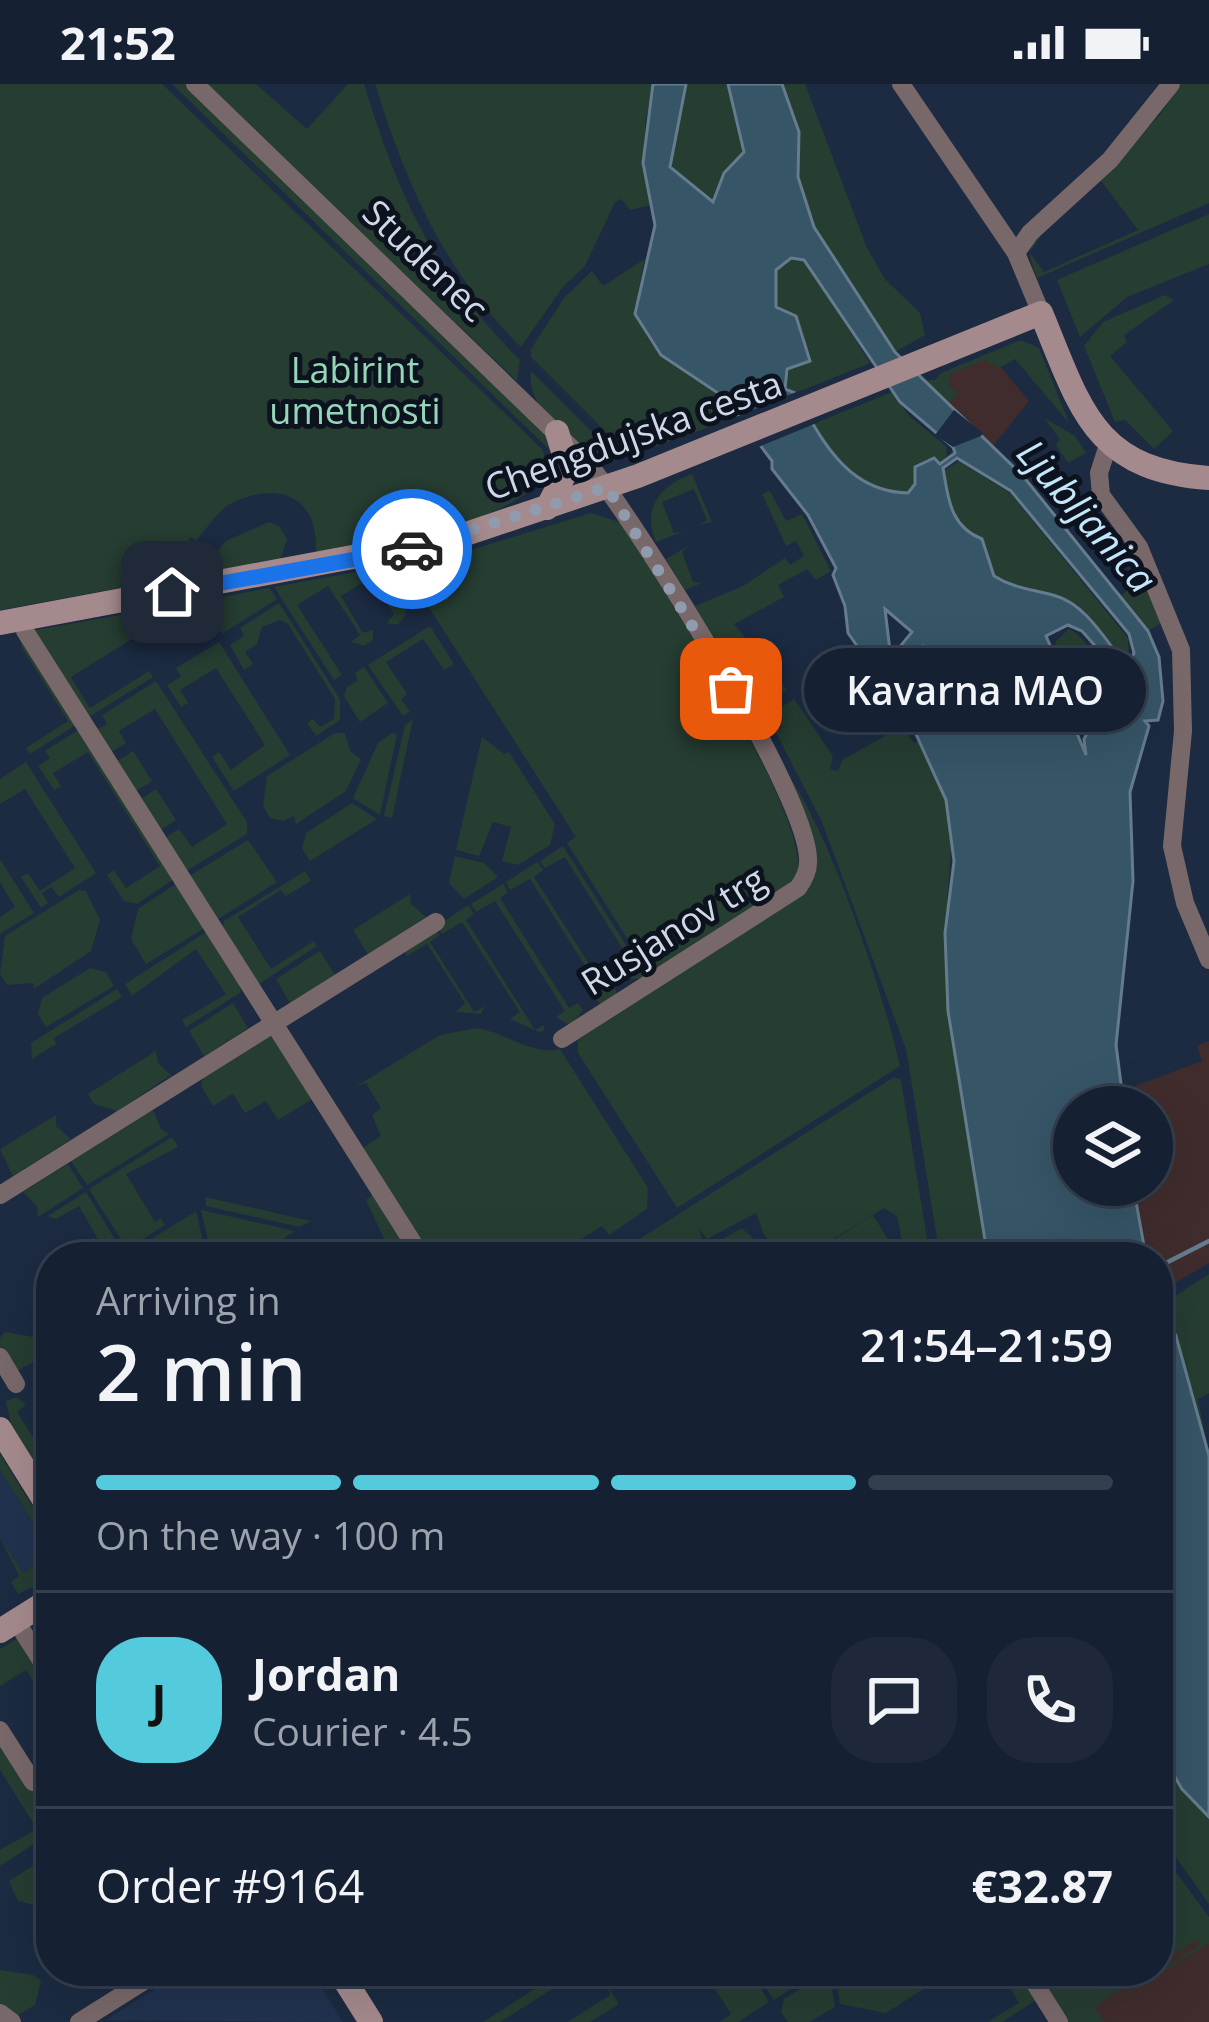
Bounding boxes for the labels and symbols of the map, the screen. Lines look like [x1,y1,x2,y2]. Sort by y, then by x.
street label: Studenec [353,188,499,332]
park label: Labirint umetnosti [269,345,441,435]
street label: Chengdujska cesta [478,359,788,511]
water label: Ljubljanica [1007,427,1169,603]
courier [352,489,472,609]
pin [121,541,223,643]
pin [680,638,782,740]
callout: Kavarna MAO [803,647,1145,731]
street label: Rusjanov trg [572,854,774,1006]

